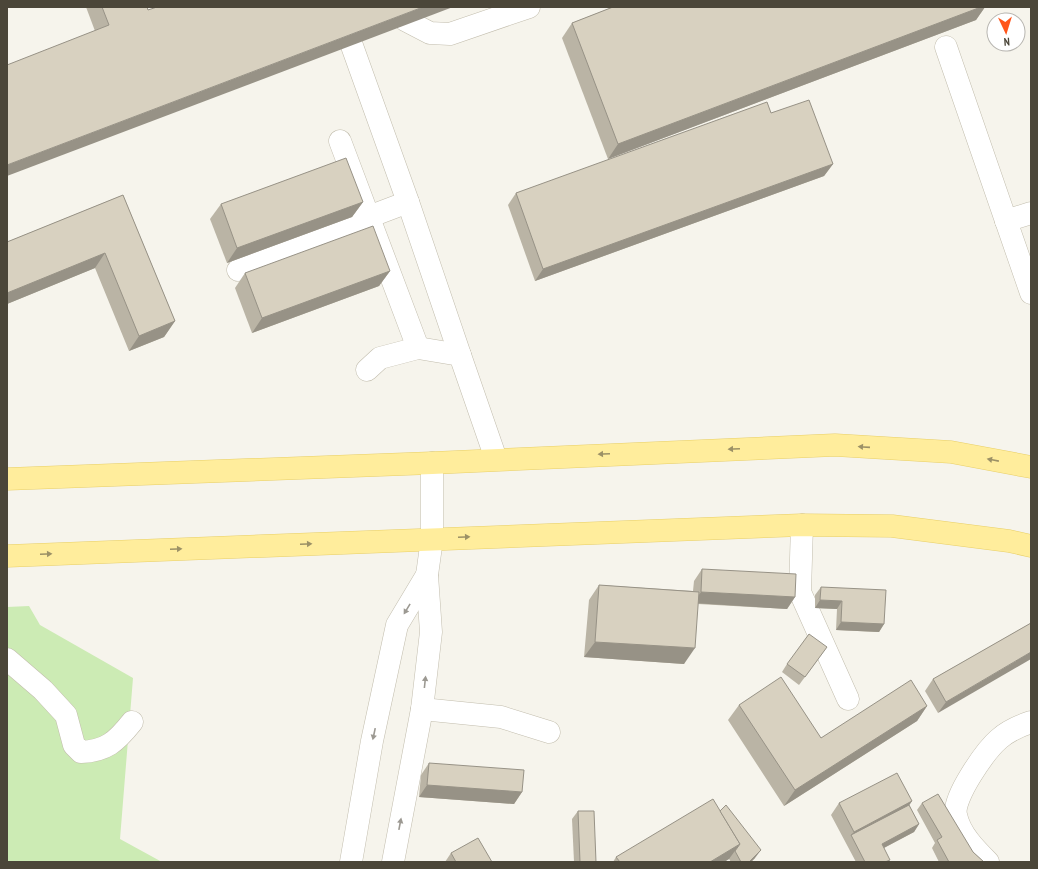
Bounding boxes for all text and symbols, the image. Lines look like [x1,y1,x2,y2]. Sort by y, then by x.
north arrow [986,12,1026,52]
text: N [1003,35,1010,49]
one-way arrow [858,443,870,450]
one-way arrow [727,446,740,452]
one-way arrow [598,451,610,458]
one-way arrow [987,457,999,463]
one-way arrow [458,534,470,541]
one-way arrow [300,540,312,547]
one-way arrow [170,546,183,552]
one-way arrow [40,551,52,558]
one-way arrow [403,603,410,615]
one-way arrow [422,676,428,688]
one-way arrow [370,727,376,740]
one-way arrow [398,818,404,830]

